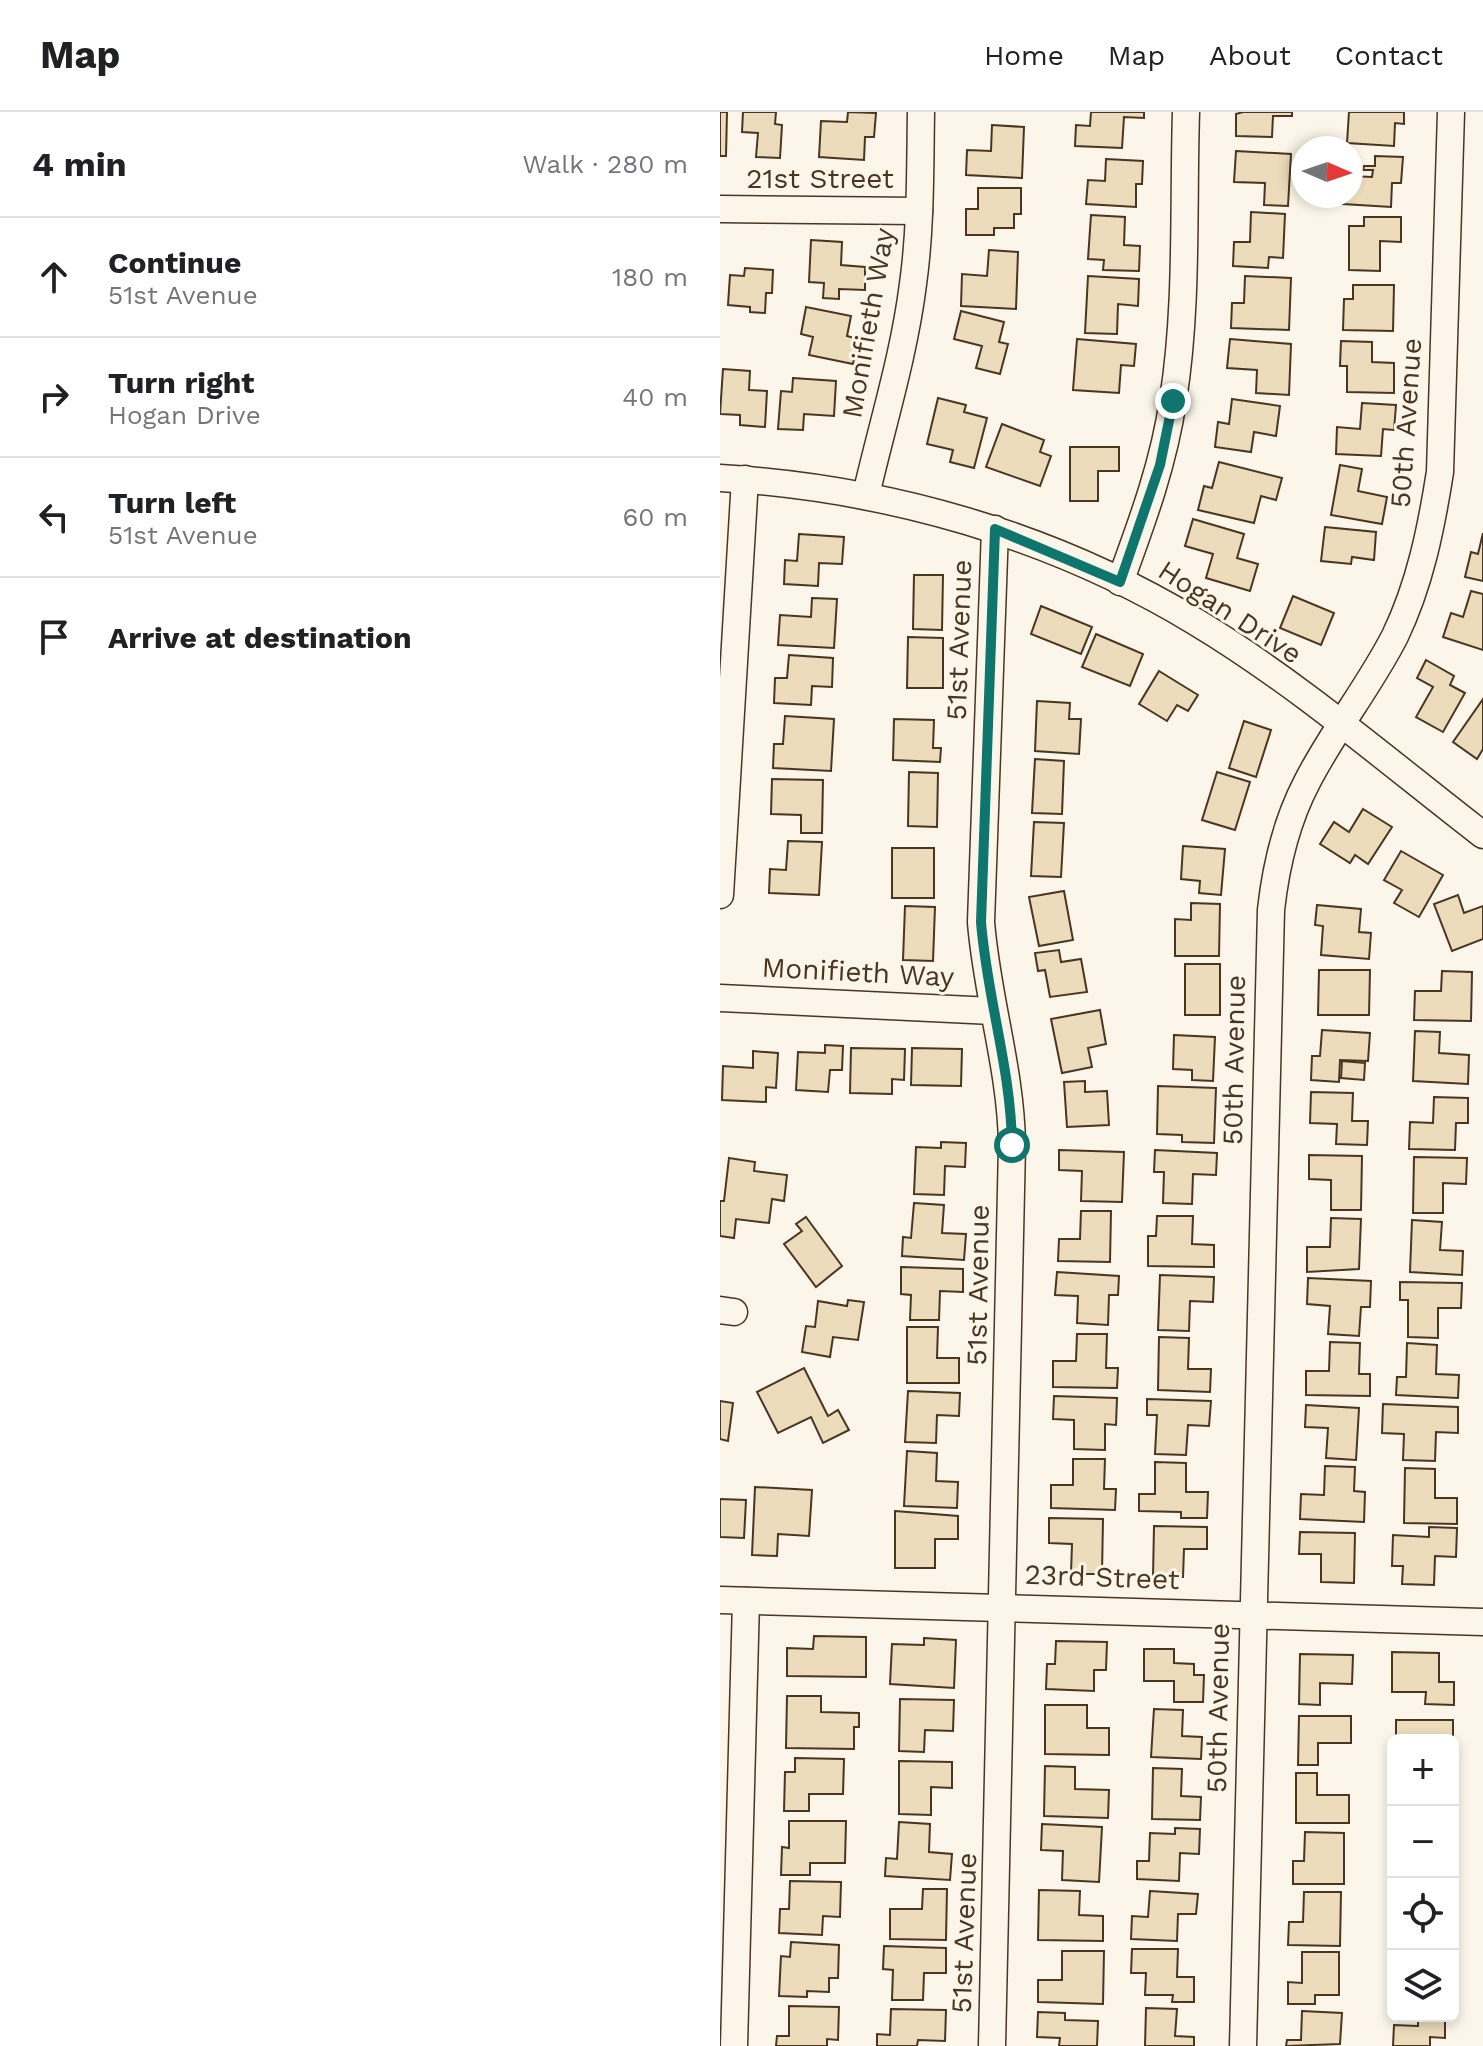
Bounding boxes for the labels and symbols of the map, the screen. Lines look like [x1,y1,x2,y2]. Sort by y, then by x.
north arrow [1291,136,1363,208]
street label: 21st Street [746,162,894,195]
street label: Monifieth Way [835,225,901,421]
street label: 50th Avenue [1384,337,1428,509]
route end [1155,383,1191,419]
street label: Hogan Drive [1152,553,1308,671]
street label: 51st Avenue [940,559,978,721]
street label: Monifieth Way [761,950,956,994]
street label: 50th Avenue [1216,975,1252,1145]
route start [994,1127,1030,1163]
street label: 51st Avenue [960,1204,996,1366]
street label: 23rd Street [1024,1558,1180,1596]
street label: 50th Avenue [1200,1623,1236,1793]
street label: 51st Avenue [945,1852,983,2014]

